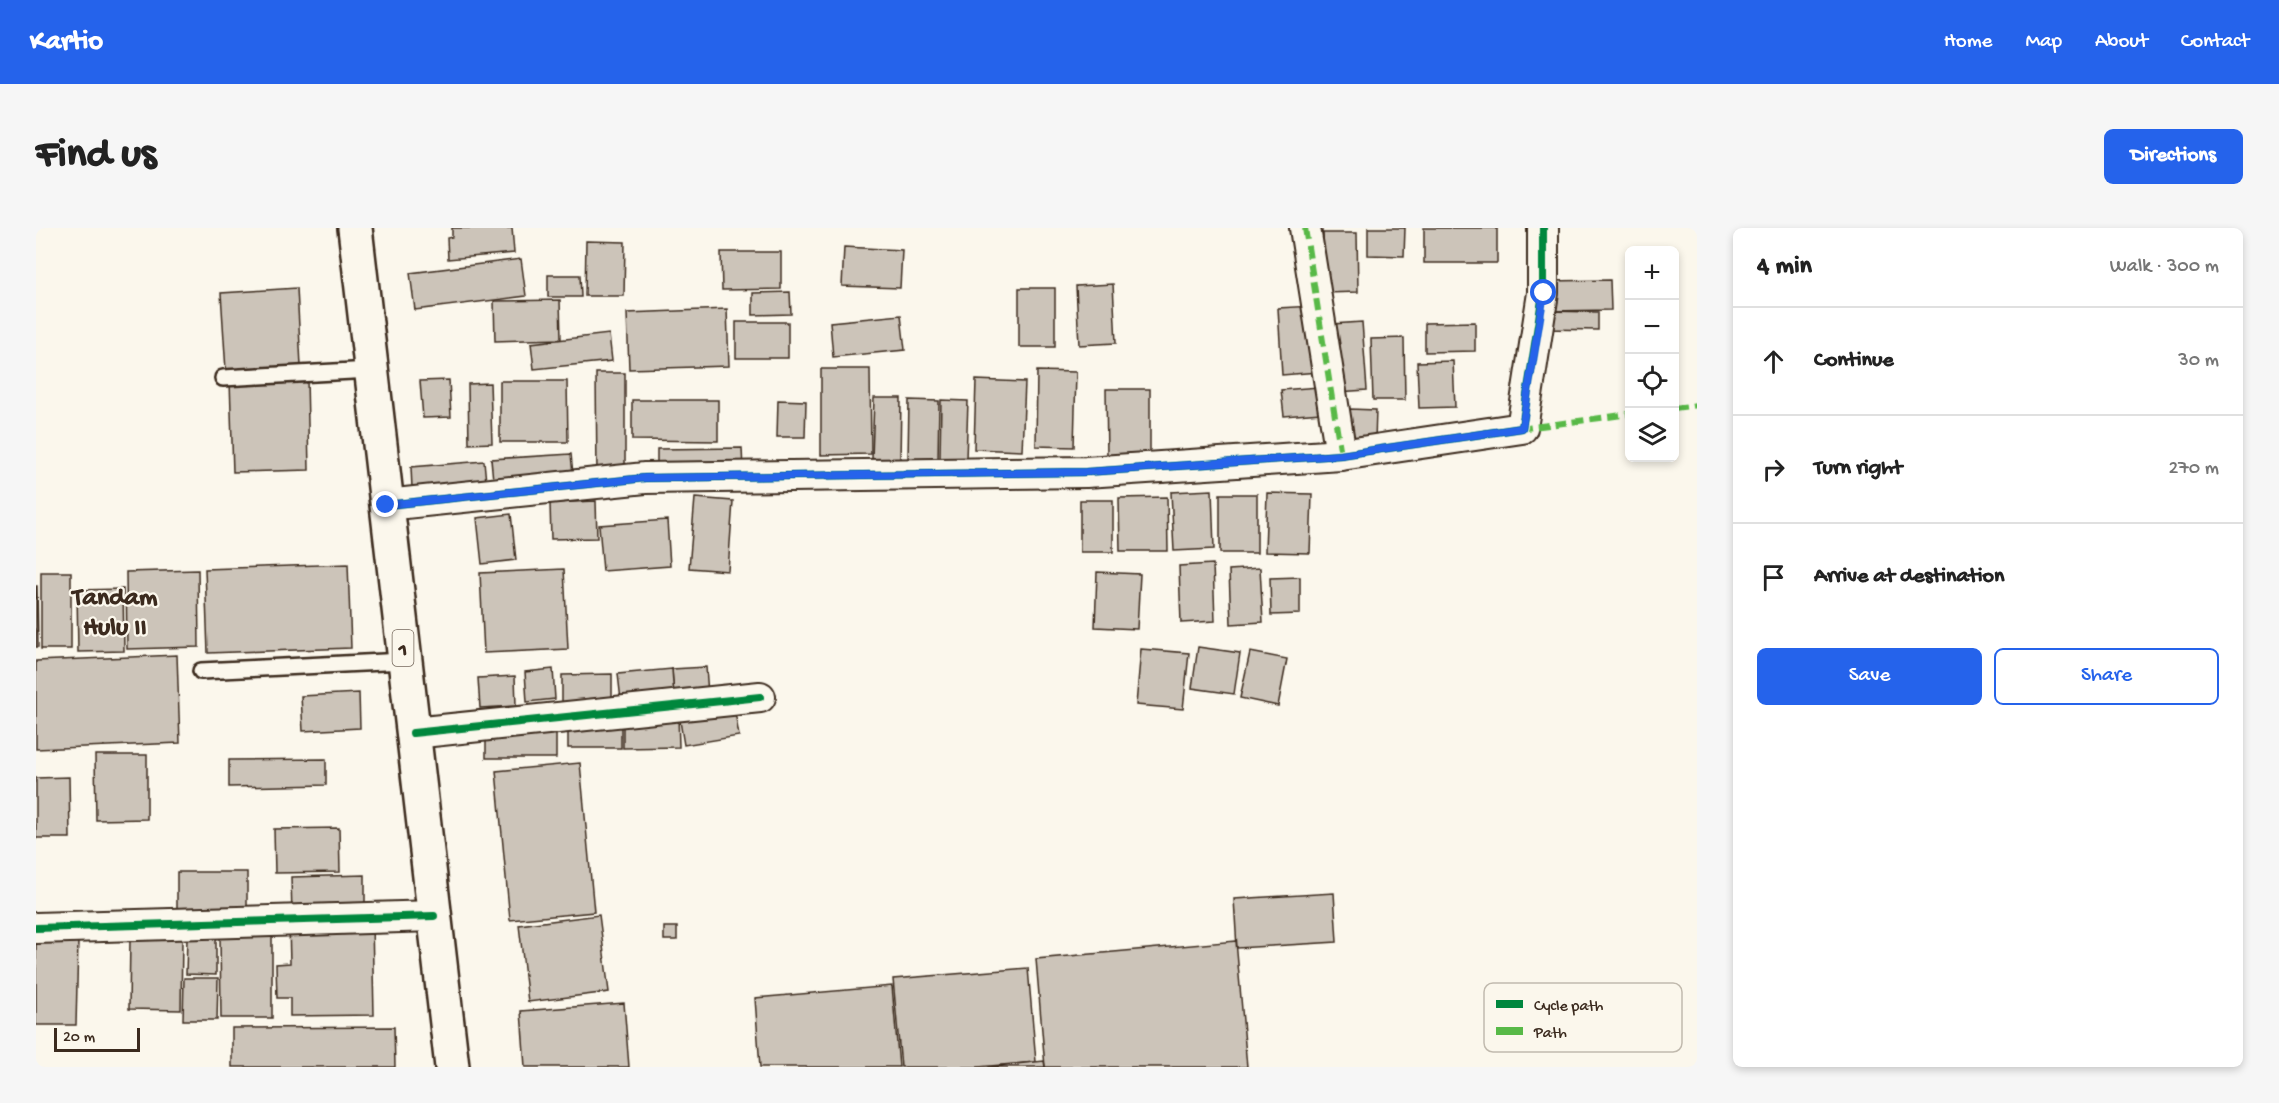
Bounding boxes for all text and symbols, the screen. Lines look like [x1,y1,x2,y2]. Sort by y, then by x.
text: Kartio [30,26,103,59]
text: Home [1944,30,1992,55]
text: Map [2025,30,2062,55]
text: About [2095,30,2148,55]
text: Contact [2181,30,2249,55]
button: Directions [2104,129,2243,184]
text: Find us [36,132,156,181]
map controls [1625,246,1679,462]
button: + [1625,246,1679,300]
text: 4 min [1757,252,1812,283]
text: Walk · 300 m [2110,256,2219,279]
route start [1530,279,1556,305]
button: − [1625,300,1679,354]
icon: ahead [1757,345,1790,378]
text: Continue [1814,348,1894,374]
text: 30 m [2178,350,2219,373]
button: locate [1625,354,1679,408]
button: layers [1625,408,1679,462]
icon: right [1757,453,1790,486]
text: Turn right [1814,456,1902,482]
text: 270 m [2169,458,2219,481]
route end [372,491,398,517]
icon: arrive [1757,561,1790,594]
text: Arrive at destination [1814,564,2004,590]
district label: Tandam Hulu II [71,584,158,645]
road number: 1 [392,630,414,666]
button: Save [1757,648,1982,705]
button: Share [1994,648,2219,705]
legend [1484,983,1682,1052]
text: Cycle path [1534,998,1604,1017]
scale bar [54,1025,140,1052]
text: Path [1533,1025,1567,1044]
text: 20 m [63,1029,95,1048]

